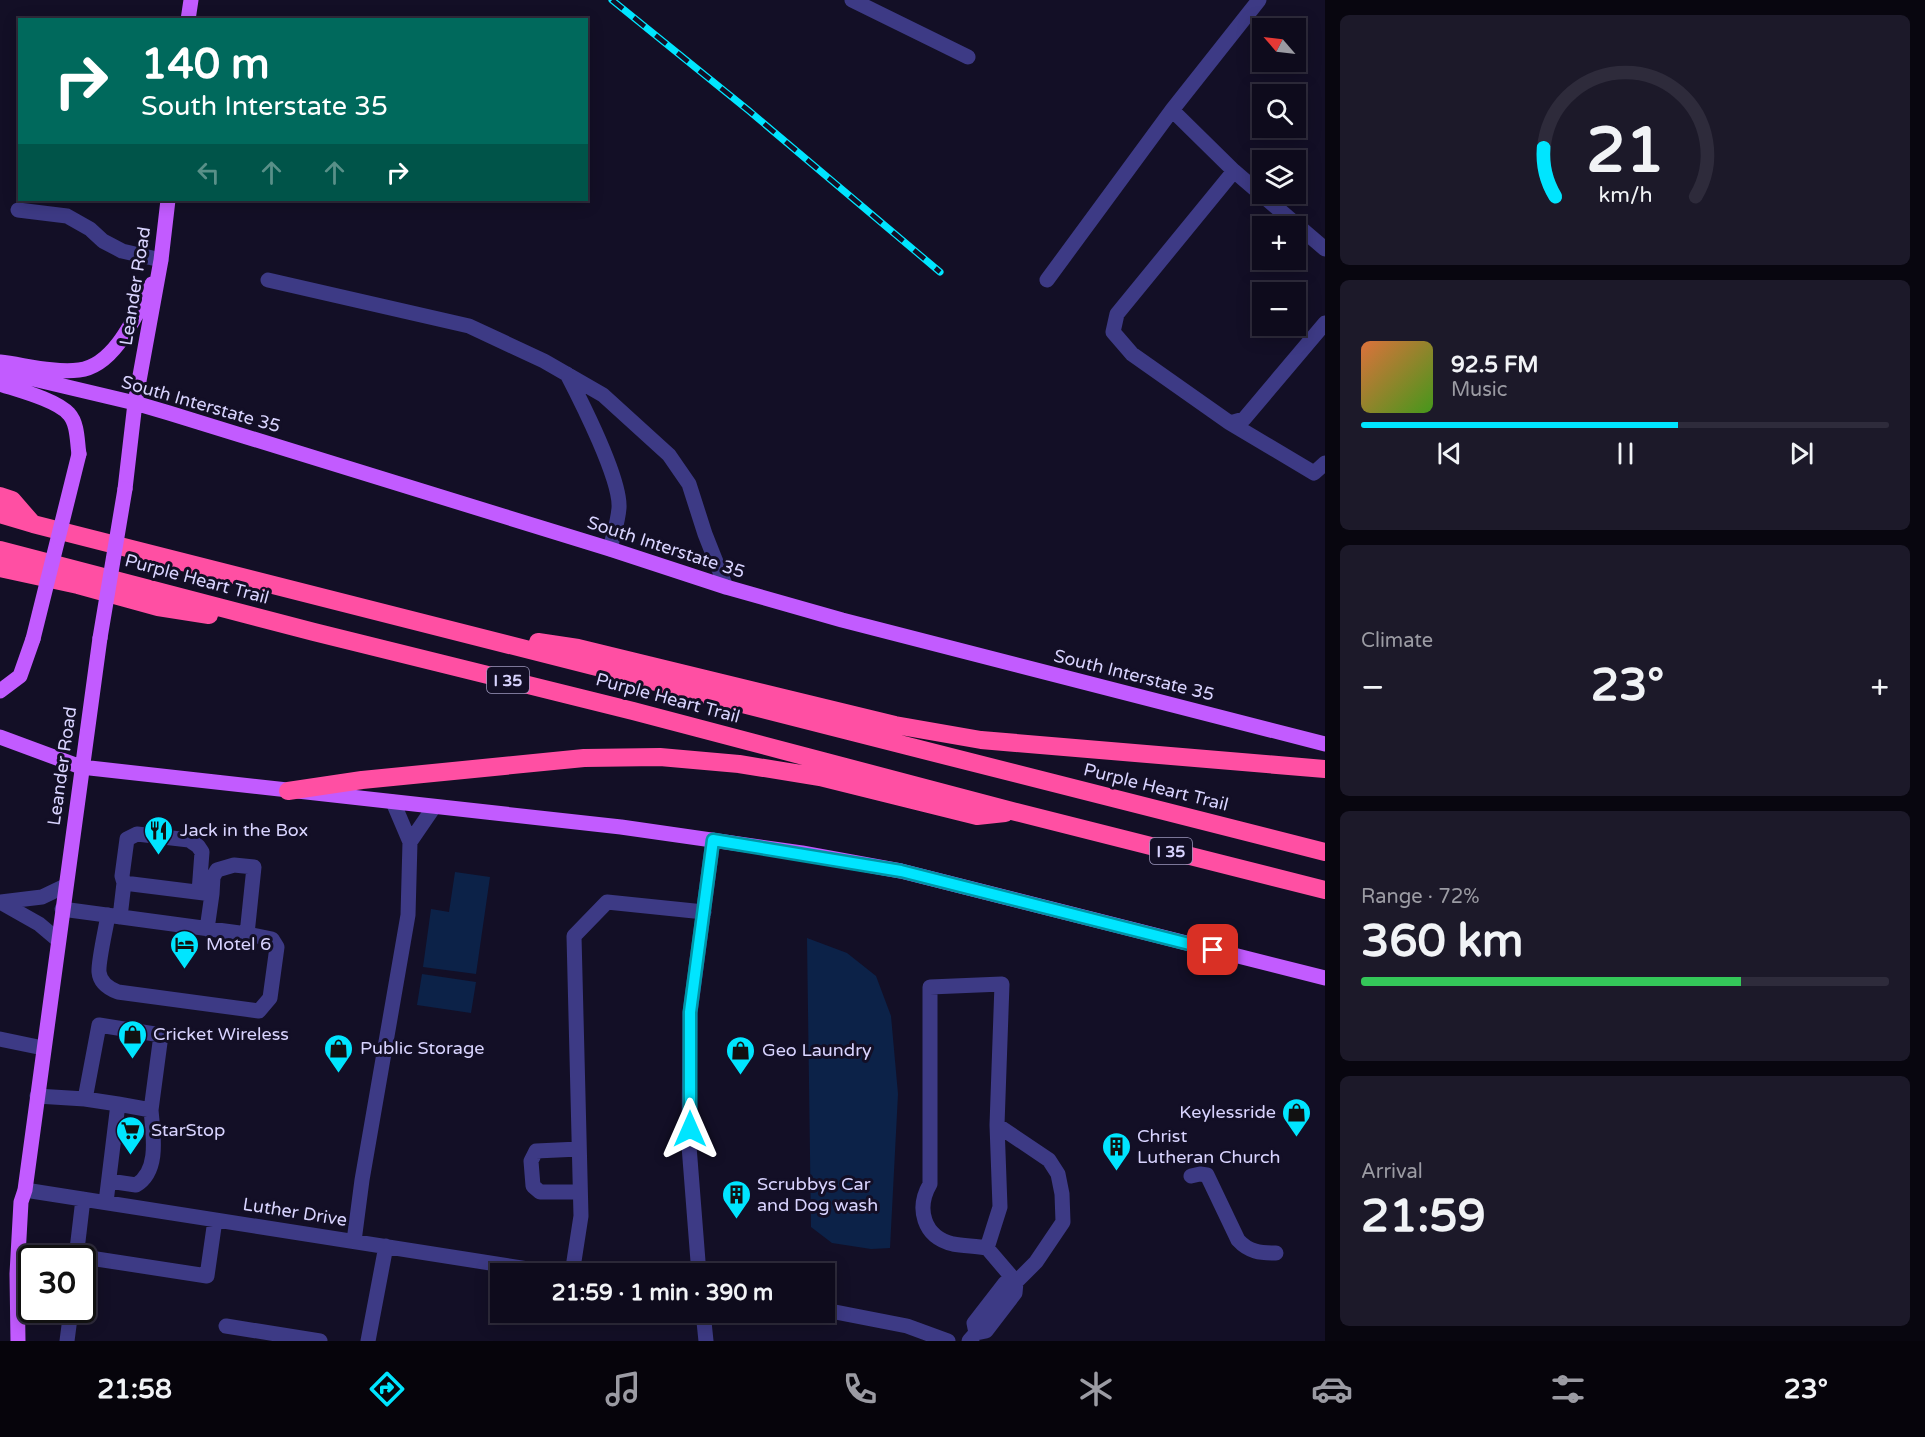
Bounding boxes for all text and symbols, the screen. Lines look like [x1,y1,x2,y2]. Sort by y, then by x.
north arrow [1252,18,1306,72]
map controls [1252,18,1306,336]
text: 140 m [141,39,270,90]
icon: right [42,42,120,120]
button: search [1252,84,1306,138]
text: South Interstate 35 [141,90,388,123]
text: 21 [1586,114,1664,189]
button: layers [1252,150,1306,204]
icon: left [192,156,225,189]
icon: ahead [255,156,288,189]
icon: ahead [318,156,351,189]
icon: right [381,156,414,189]
text: km/h [1598,182,1652,208]
button: + [1252,216,1306,270]
street label: Leander Road [115,225,155,347]
button: − [1252,282,1306,336]
text: 92.5 FM [1451,352,1539,378]
street label: South Interstate 35 [119,371,283,437]
text: Music [1451,378,1507,402]
icon: previous [1433,437,1466,470]
icon: pause [1609,437,1642,470]
icon: next [1785,437,1818,470]
street label: South Interstate 35 [584,511,748,583]
street label: Purple Heart Trail [122,549,272,609]
text: Climate [1361,629,1433,653]
street label: South Interstate 35 [1051,644,1217,706]
text: 23° [1591,659,1664,713]
road number: I 35 [487,667,529,693]
street label: Purple Heart Trail [593,668,743,728]
text: − [1361,668,1385,707]
text: + [1870,668,1889,707]
street label: Leander Road [43,705,81,827]
street label: Purple Heart Trail [1081,758,1231,816]
restaurant icon: Jack in the Box [143,814,175,856]
place label: Jack in the Box [180,819,308,841]
road number: I 35 [1150,838,1192,864]
text: Range · 72% [1361,885,1480,909]
text: 360 km [1361,915,1523,969]
pin [1187,924,1238,975]
hotel icon: Motel 6 [169,928,201,970]
place label: Motel 6 [206,933,271,955]
icon: arrive [1196,933,1229,966]
shop icon: Cricket Wireless [116,1018,148,1060]
place label: Cricket Wireless [153,1023,289,1045]
shop icon: Public Storage [323,1032,355,1074]
shop icon: Geo Laundry [725,1034,757,1076]
place label: Public Storage [360,1037,484,1059]
place label: Geo Laundry [762,1039,872,1061]
shop icon: Keylessride [1281,1096,1313,1138]
position arrow [658,1097,722,1161]
place label: Keylessride [1179,1101,1276,1123]
supermarket icon: StarStop [114,1114,146,1156]
place label: StarStop [151,1119,225,1141]
place label: Christ Lutheran Church [1137,1125,1281,1168]
building icon: Christ Lutheran Church [1100,1130,1132,1172]
text: Arrival [1361,1160,1423,1184]
place label: Scrubbys Car and Dog wash [757,1173,878,1216]
building icon: Scrubbys Car and Dog wash [720,1178,752,1220]
text: 21:59 [1361,1190,1486,1244]
street label: Luther Drive [241,1193,349,1231]
speed limit sign: 30 [18,1245,96,1323]
text: 21:59 · 1 min · 390 m [552,1280,773,1306]
icon: directions [366,1368,408,1410]
icon: music [602,1368,644,1410]
icon: phone [839,1368,881,1410]
icon: climate [1075,1368,1117,1410]
icon: car [1311,1368,1353,1410]
icon: filters [1547,1368,1589,1410]
text: 21:58 [97,1373,172,1406]
text: 23° [1784,1373,1828,1406]

